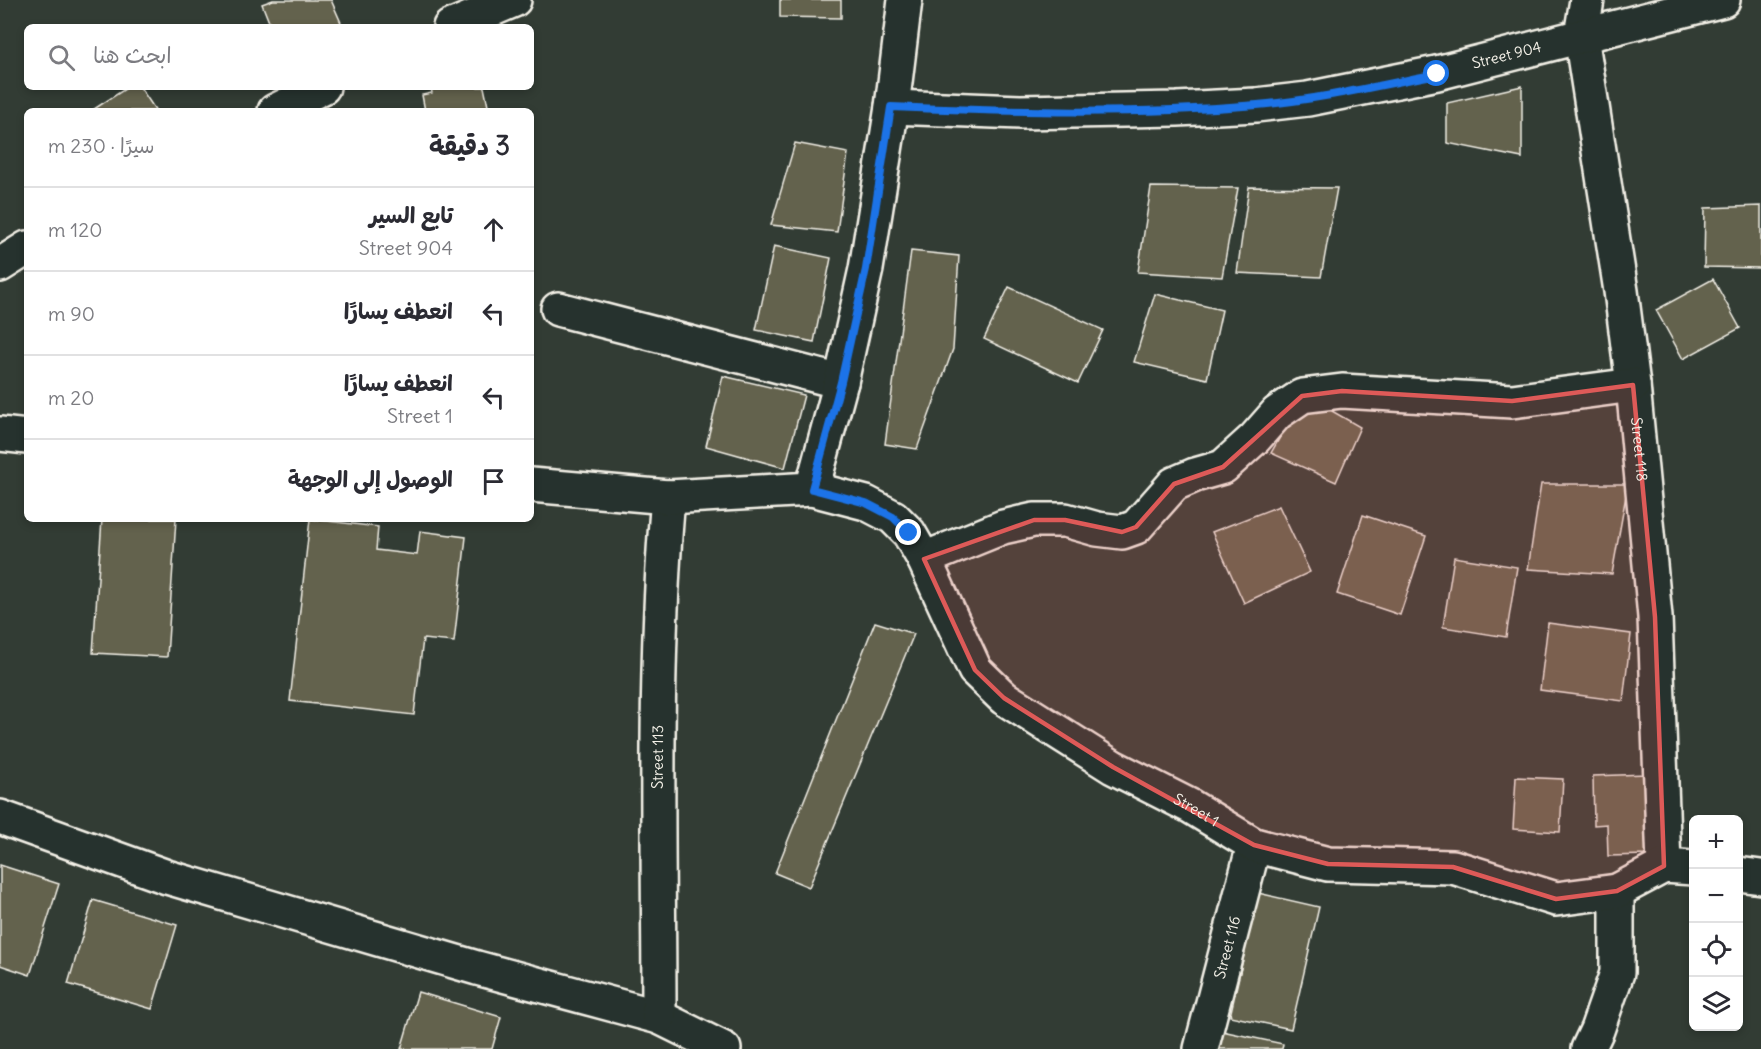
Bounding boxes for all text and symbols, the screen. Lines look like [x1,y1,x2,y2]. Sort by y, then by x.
search box [24,24,534,90]
street label: Street 904 [1470,37,1543,73]
icon: search [45,41,78,74]
text: ابحث هنا [93,41,172,69]
route start [1423,60,1449,86]
text: 3 دقيقة [429,129,510,162]
text: سيرًا · 230 m [48,133,155,158]
text: تابع السير [369,201,453,229]
icon: ahead [477,213,510,246]
text: 120 m [48,217,102,242]
text: Street 904 [359,235,453,260]
text: انعطف يسارًا [344,297,453,325]
icon: left [477,297,510,330]
text: 90 m [48,301,95,326]
text: انعطف يسارًا [344,369,453,397]
icon: left [477,381,510,414]
text: 20 m [48,385,94,410]
text: Street 1 [387,403,453,428]
street label: Street 118 [1627,416,1652,482]
text: الوصول إلى الوجهة [288,465,453,493]
icon: arrive [477,465,510,498]
route end [895,519,921,545]
street label: Street 113 [648,725,667,789]
street label: Street 1 [1170,789,1223,830]
map controls [1689,815,1743,1031]
button: + [1689,815,1743,869]
button: − [1689,869,1743,923]
street label: Street 116 [1210,914,1244,981]
button: locate [1689,923,1743,977]
button: layers [1689,977,1743,1031]

